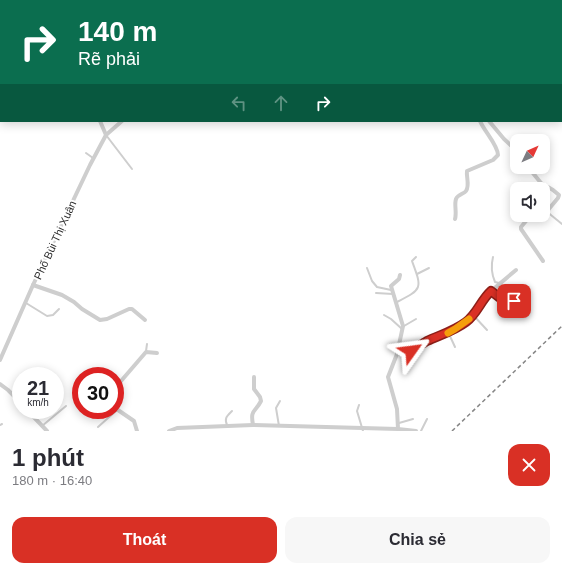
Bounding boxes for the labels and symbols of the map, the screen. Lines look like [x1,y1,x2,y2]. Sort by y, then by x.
north arrow [510,134,550,174]
street label: Phố Bùi Thị Xuân [32,199,78,281]
pin [497,284,531,318]
position arrow [390,330,432,372]
speed limit sign: 30 [72,367,124,419]

